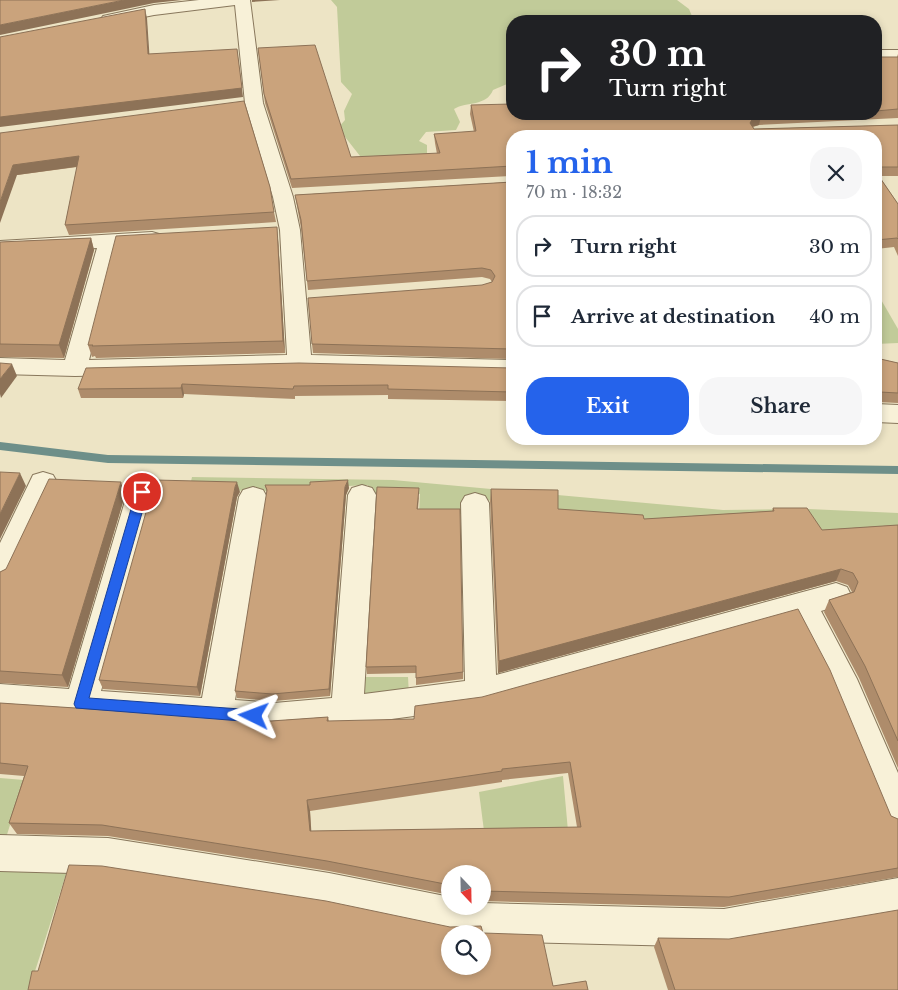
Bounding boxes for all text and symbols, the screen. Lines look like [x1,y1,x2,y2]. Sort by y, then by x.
text: 30 m [609,32,706,75]
icon: right [526,35,591,100]
text: Turn right [609,75,727,102]
text: 1 min [526,144,613,181]
button: close [810,147,862,199]
text: 70 m · 18:32 [526,182,622,202]
icon: right [528,232,556,260]
text: Turn right [571,235,677,258]
text: 30 m [809,235,860,258]
icon: arrive [528,302,556,330]
text: Arrive at destination [571,305,775,328]
text: 40 m [809,305,860,328]
button: Exit [526,377,689,435]
button: Share [699,377,862,435]
pin [121,471,163,513]
icon: arrive [128,478,156,506]
position arrow [227,689,279,741]
north arrow [441,865,491,915]
map controls [441,865,491,975]
button: search [441,925,491,975]

